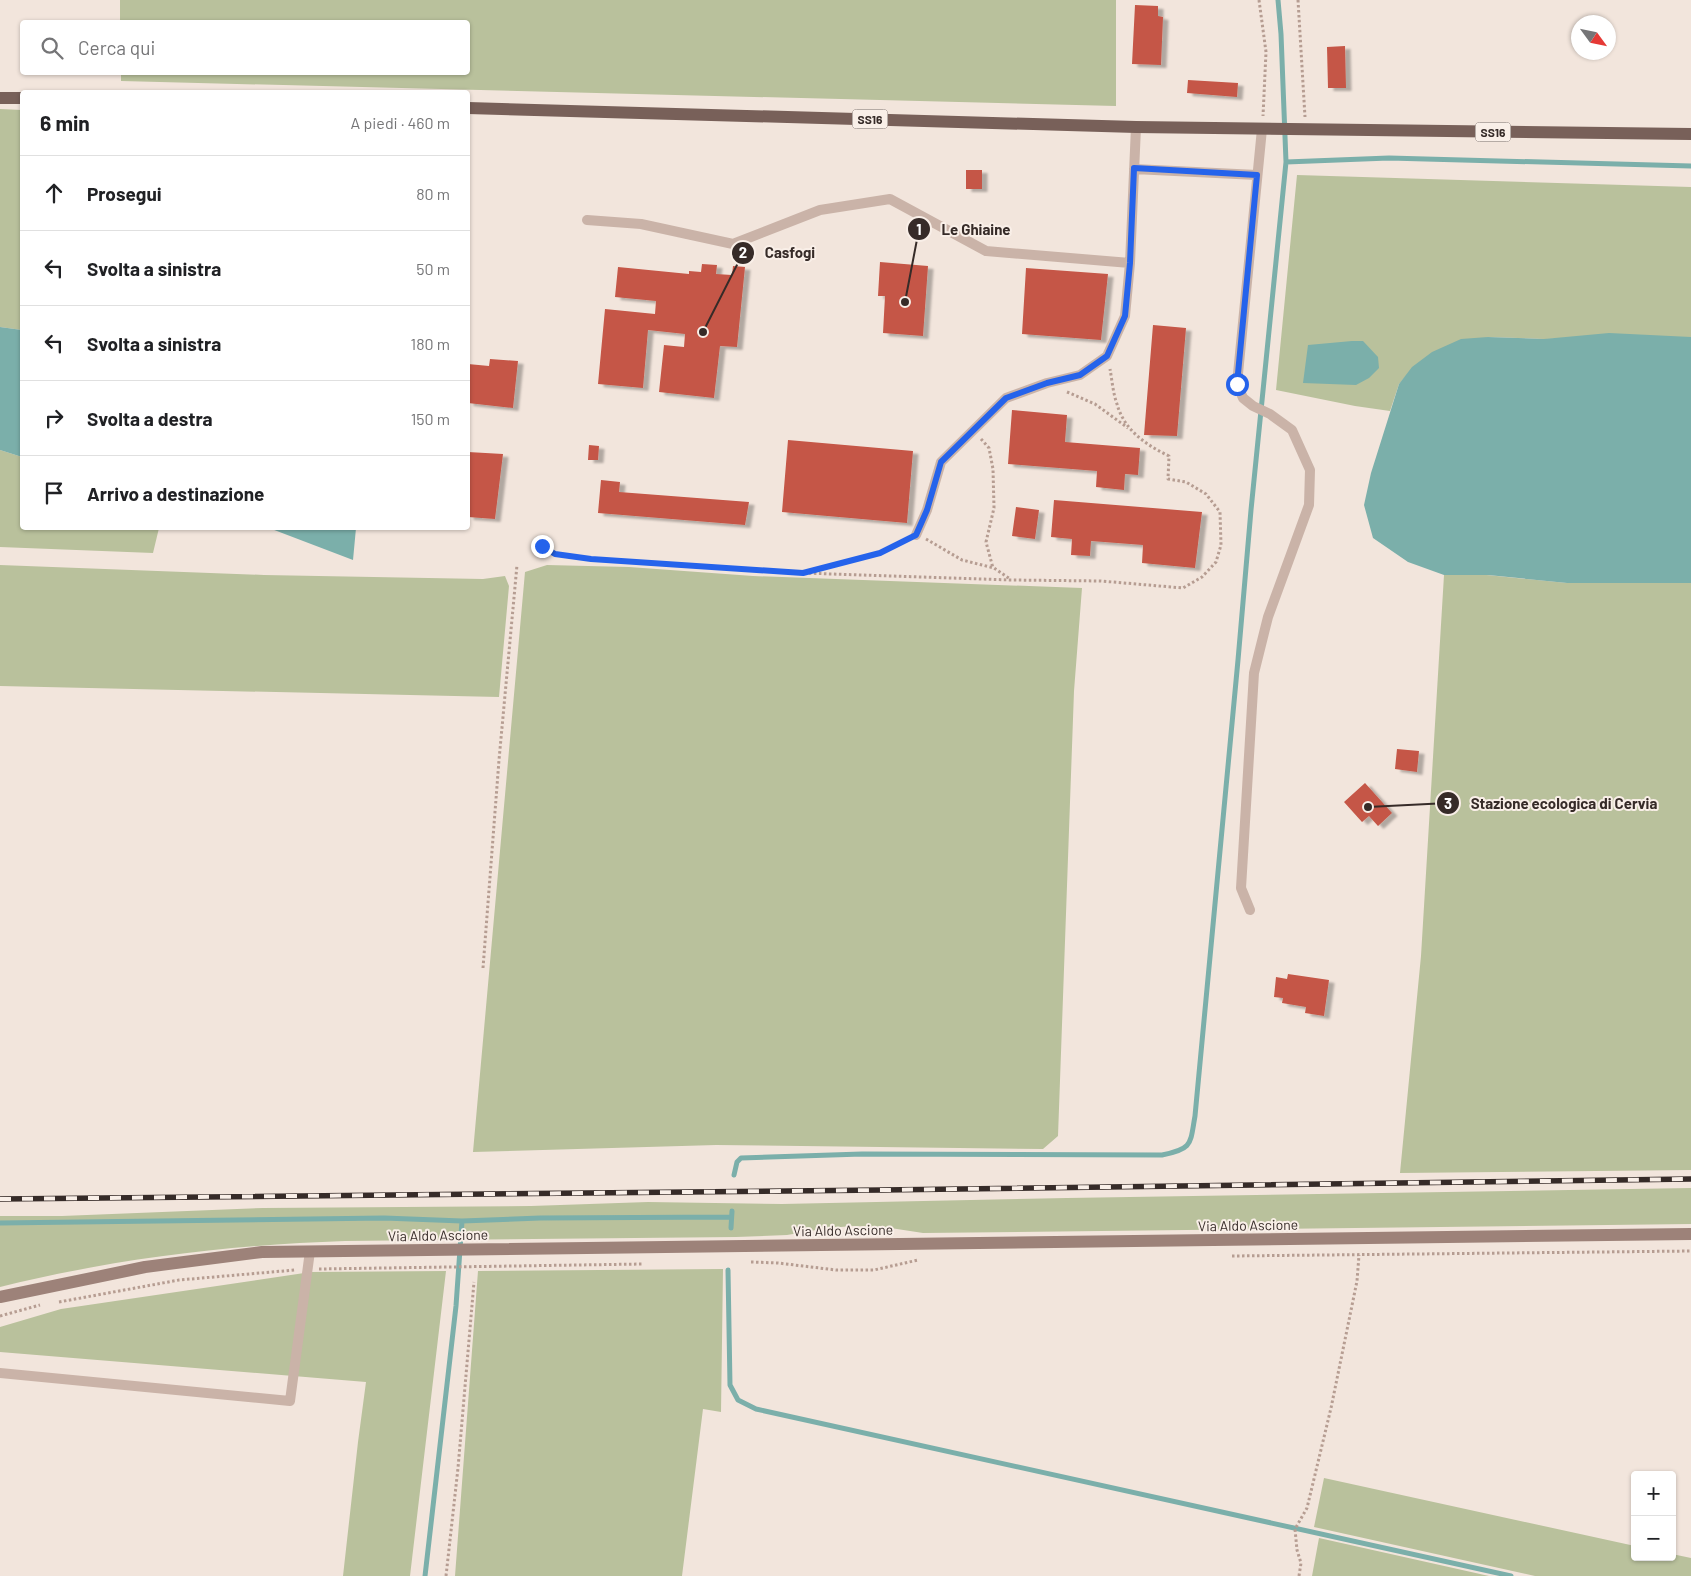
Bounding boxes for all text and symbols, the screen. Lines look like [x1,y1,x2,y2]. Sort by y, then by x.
north arrow [1571,15,1616,60]
search box [20,20,470,75]
icon: search [38,34,66,62]
text: Cerca qui [78,36,155,59]
text: 6 min [40,110,90,135]
road number: SS16 [852,110,888,128]
text: A piedi · 460 m [351,113,450,132]
road number: SS16 [1476,122,1510,142]
icon: ahead [40,179,68,207]
text: Prosegui [87,182,162,205]
text: 80 m [416,184,450,203]
callout: Le Ghiaine [906,214,1020,244]
text: 1 [916,220,922,238]
text: Le Ghiaine [941,220,1011,238]
callout: Casfogi [730,238,825,268]
text: 2 [739,243,747,261]
text: Casfogi [765,243,815,261]
icon: left [40,254,68,282]
text: Svolta a sinistra [87,257,221,280]
text: 50 m [416,259,450,278]
icon: left [40,329,68,357]
text: Svolta a sinistra [87,332,221,355]
text: 180 m [411,334,450,353]
route start [1226,373,1249,396]
icon: right [40,404,68,432]
text: Svolta a destra [87,407,213,430]
text: 150 m [411,409,450,428]
icon: arrive [40,479,68,507]
text: Arrivo a destinazione [87,482,265,505]
route end [531,535,554,558]
callout: Stazione ecologica di Cervia [1435,788,1667,818]
text: 3 [1444,794,1452,812]
text: Stazione ecologica di Cervia [1471,794,1657,812]
street label: Via Aldo Ascione [1198,1216,1298,1234]
street label: Via Aldo Ascione [793,1221,893,1239]
street label: Via Aldo Ascione [388,1226,488,1244]
map controls [1631,1471,1676,1561]
button: + [1631,1471,1676,1516]
button: − [1631,1516,1676,1561]

